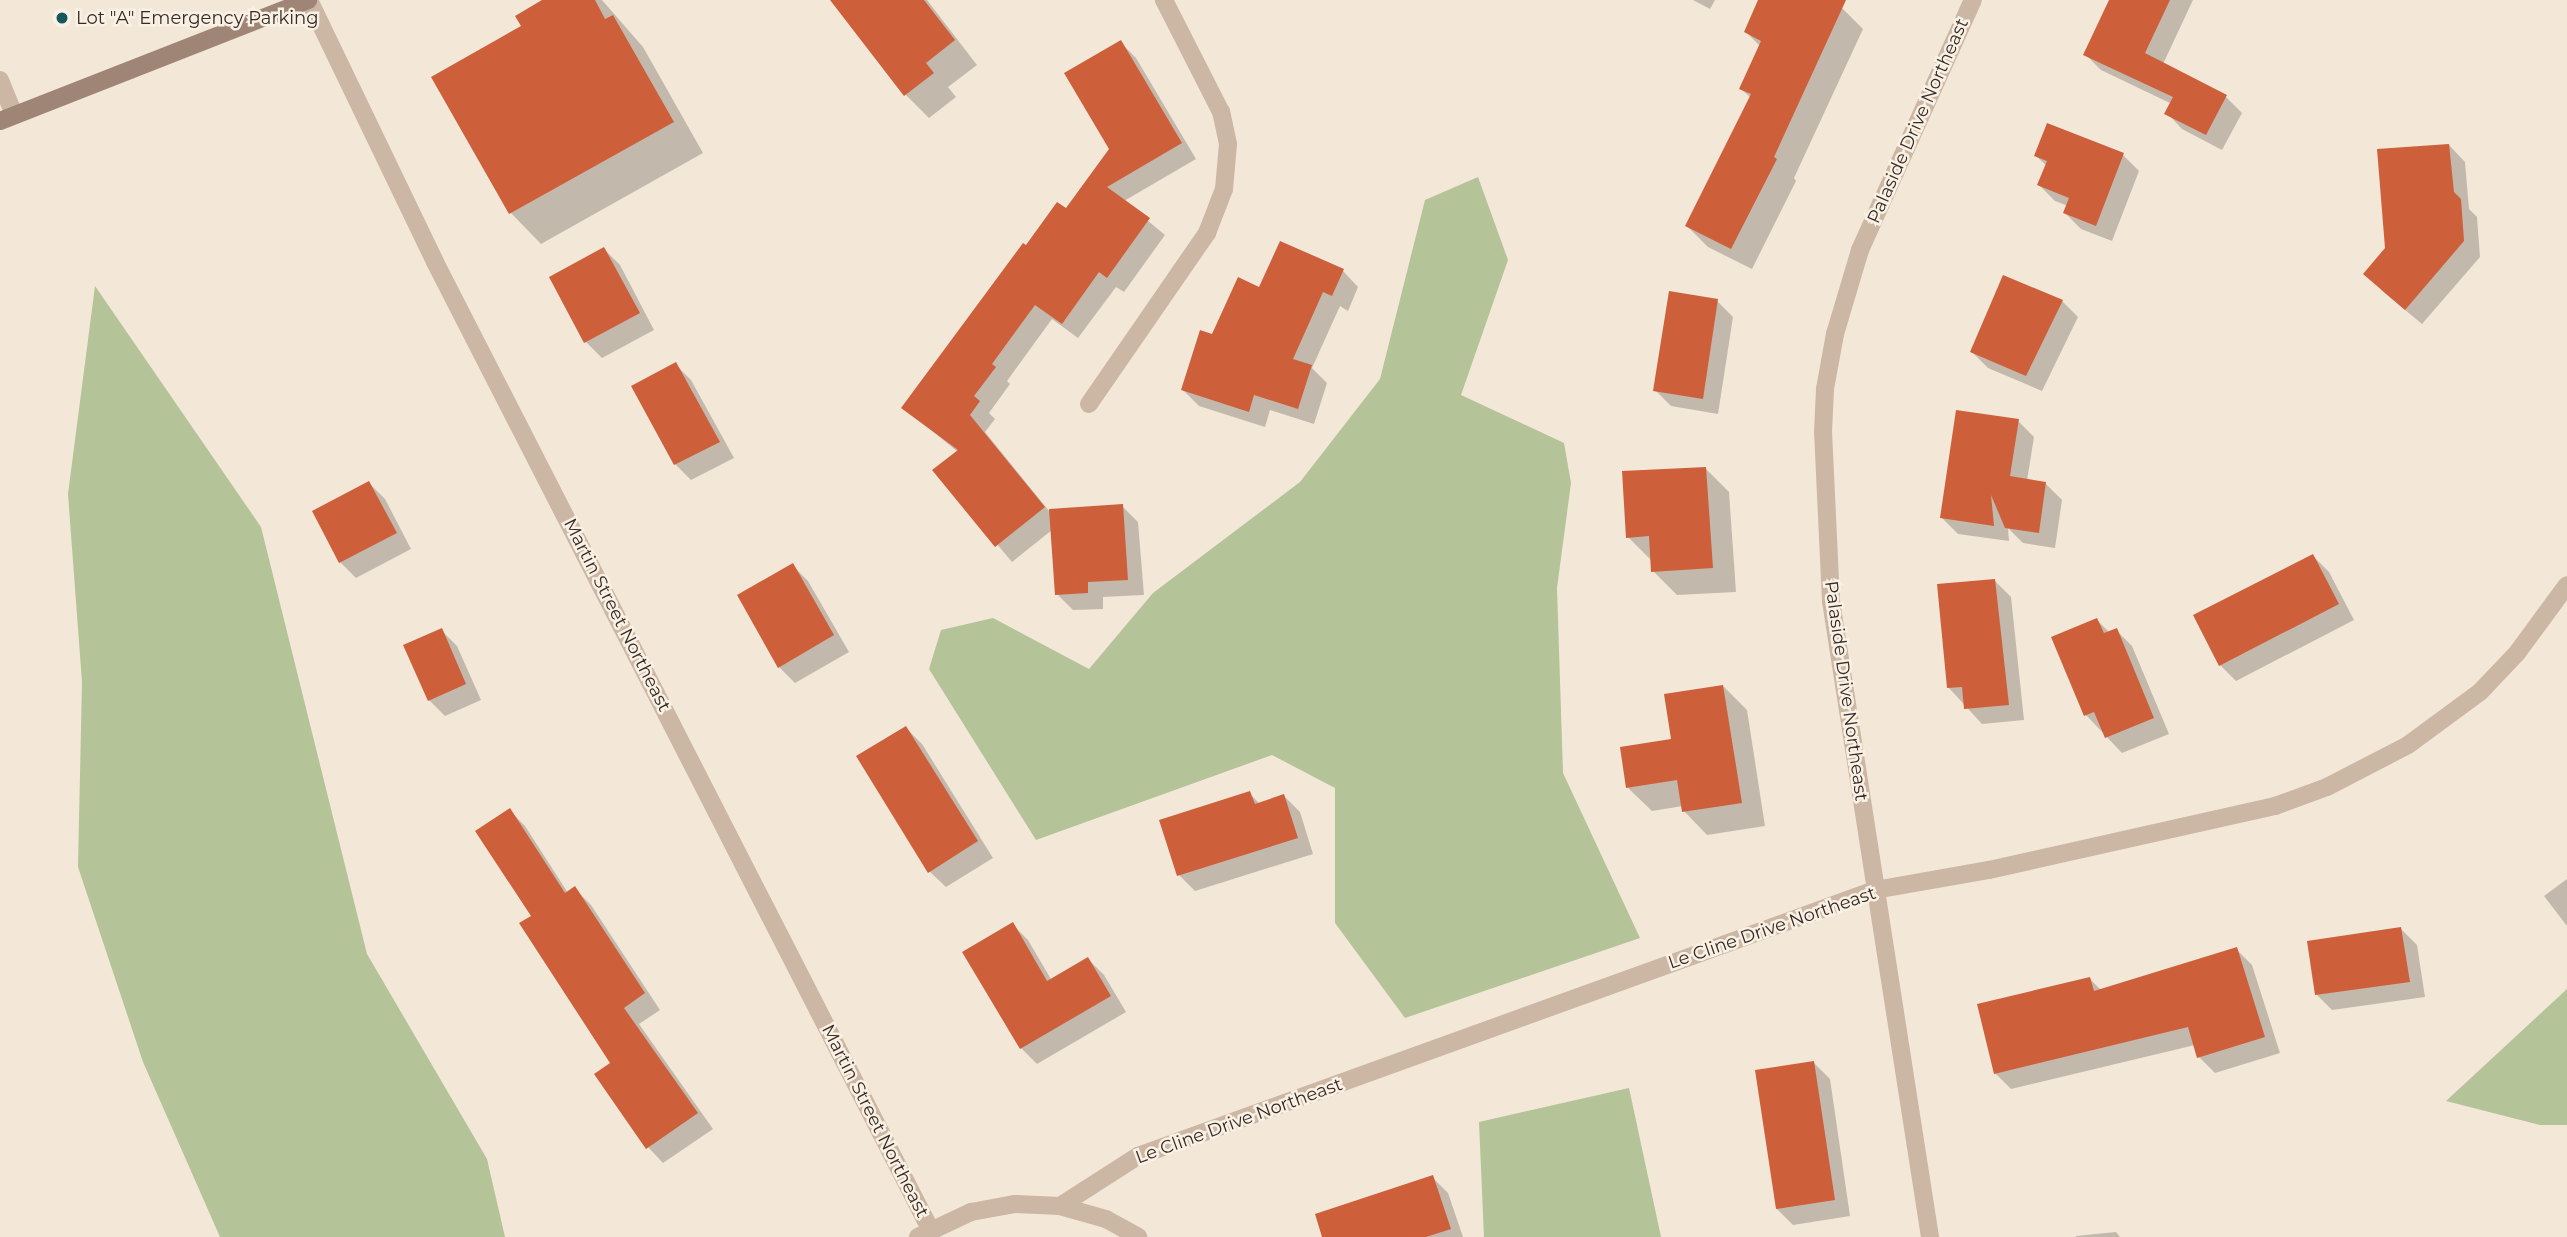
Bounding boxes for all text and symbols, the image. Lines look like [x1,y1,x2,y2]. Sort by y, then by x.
place label: Lot "A" Emergency Parking [76,7,319,29]
marker: Lot "A" Emergency Parking [54,10,70,26]
street label: Palaside Drive Northeast [1863,15,1973,227]
street label: Martin Street Northeast [559,515,675,715]
street label: Palaside Drive Northeast [1820,579,1872,803]
street label: Le Cline Drive Northeast [1665,882,1879,974]
street label: Martin Street Northeast [817,1021,933,1221]
street label: Le Cline Drive Northeast [1133,1074,1345,1168]

